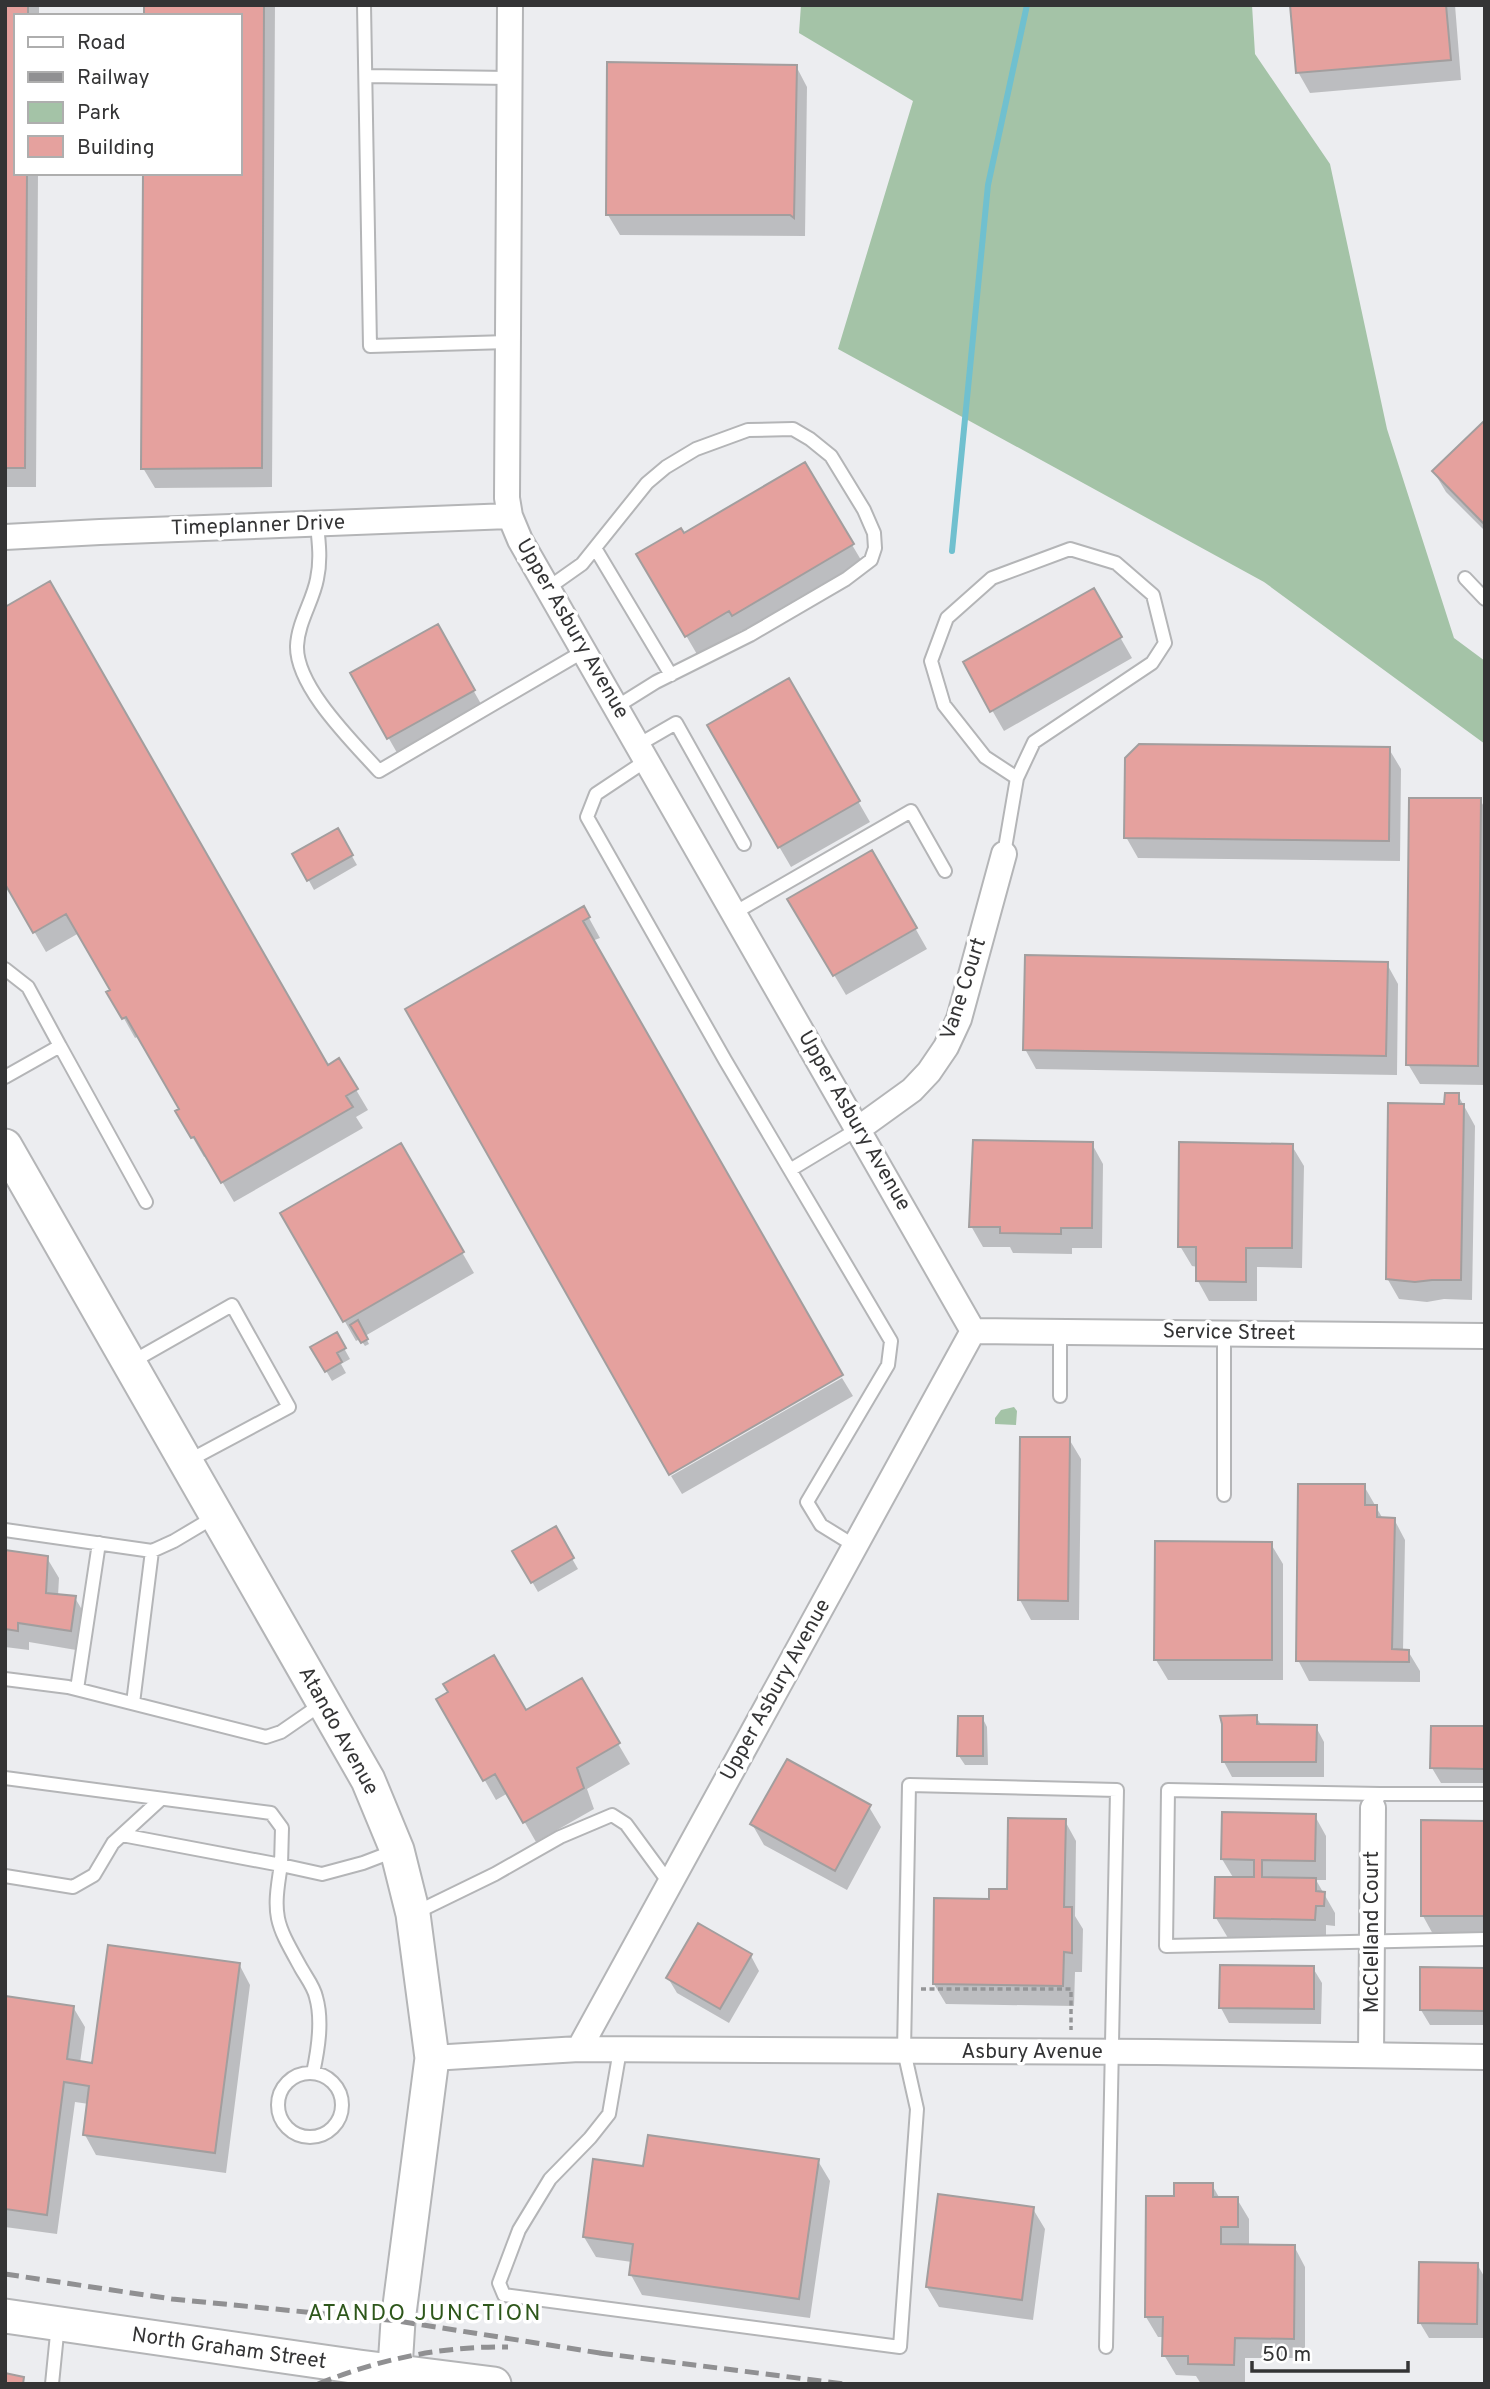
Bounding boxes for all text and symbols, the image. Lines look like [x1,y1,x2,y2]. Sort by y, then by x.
legend [14,14,242,175]
text: Road [77,30,126,57]
text: Railway [77,65,150,92]
text: Park [77,100,120,127]
text: Building [77,135,155,162]
street label: Timeplanner Drive [170,509,346,543]
street label: Upper Asbury Avenue [509,534,635,724]
street label: Vane Court [935,935,993,1043]
street label: Upper Asbury Avenue [791,1026,917,1216]
street label: Service Street [1162,1318,1296,1348]
street label: Upper Asbury Avenue [715,1594,837,1786]
street label: Atando Avenue [292,1662,384,1800]
street label: McClelland Court [1359,1851,1386,2013]
street label: Asbury Avenue [961,2039,1103,2066]
district label: ATANDO JUNCTION [307,2300,543,2329]
street label: North Graham Street [130,2322,328,2376]
scale bar [1252,2330,1408,2374]
text: 50 m [1262,2342,1311,2369]

